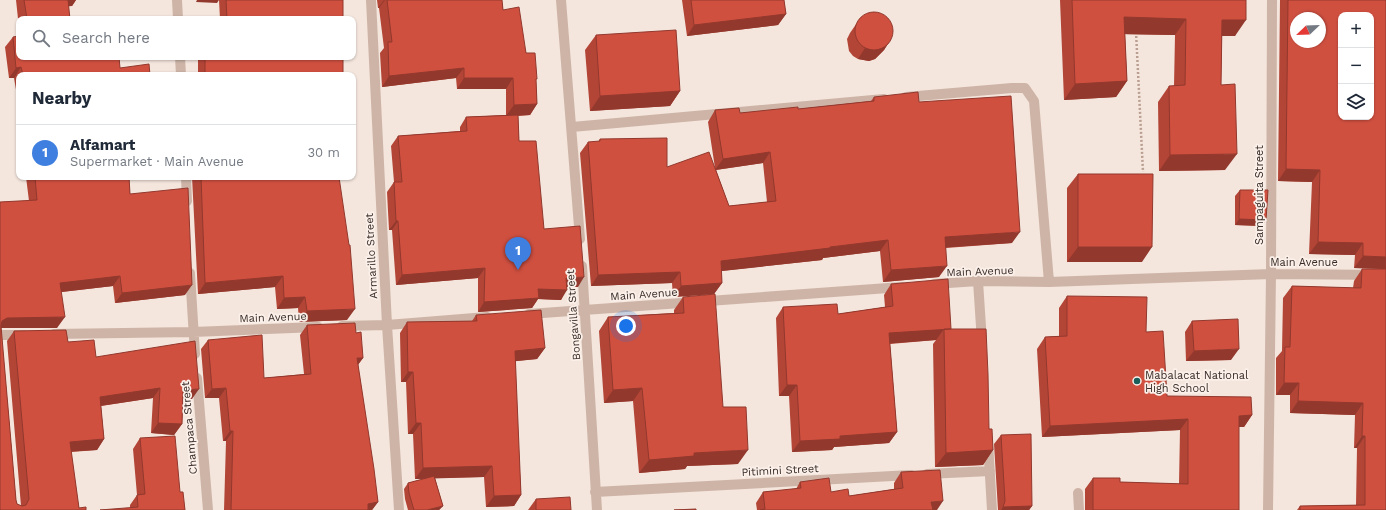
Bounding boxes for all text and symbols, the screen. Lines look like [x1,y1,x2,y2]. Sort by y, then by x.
north arrow [1290,12,1326,48]
map controls [1338,12,1374,120]
button: + [1338,12,1374,48]
search box [16,16,356,60]
icon: search [30,27,52,49]
text: Search here [62,29,150,47]
button: − [1338,48,1374,84]
button: layers [1338,84,1374,120]
text: Nearby [32,88,91,108]
text: Alfamart [70,136,135,154]
text: 1 [42,145,48,160]
text: 30 m [308,145,340,160]
street label: Sampaguita Street [1253,145,1266,245]
text: Supermarket · Main Avenue [70,154,244,169]
street label: Armarillo Street [363,212,380,299]
pin: 1 [505,237,531,270]
street label: Main Avenue [1270,256,1338,269]
street label: Main Avenue [946,264,1014,279]
street label: Bongavilla Street [564,269,583,361]
street label: Main Avenue [610,286,678,303]
street label: Main Avenue [239,310,307,325]
your location [616,316,636,336]
place label: Mabalacat National High School [1145,369,1249,395]
marker: Mabalacat National High School [1132,376,1142,386]
street label: Champaca Street [179,381,200,475]
street label: Pitimini Street [741,462,819,479]

